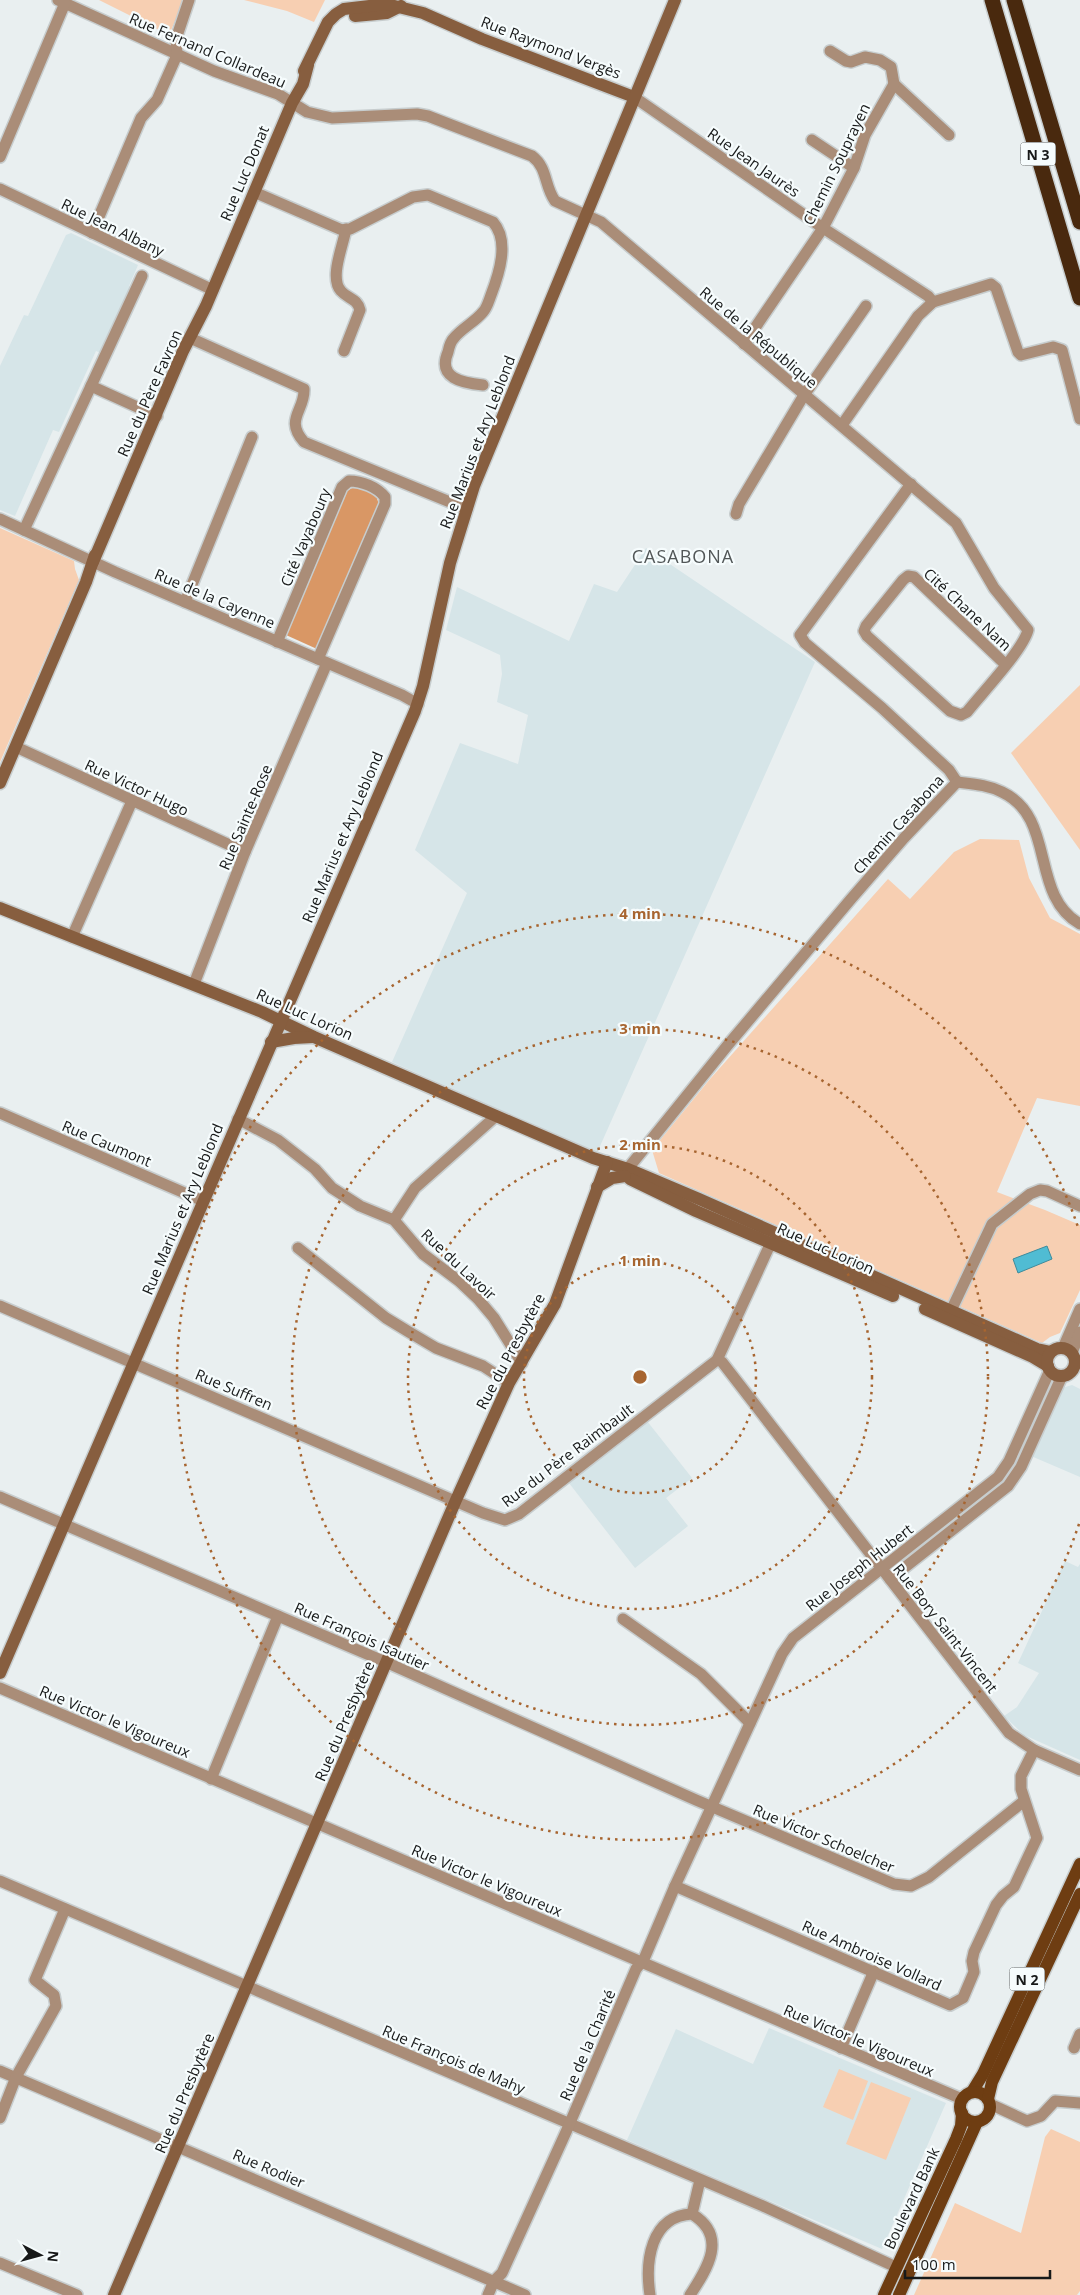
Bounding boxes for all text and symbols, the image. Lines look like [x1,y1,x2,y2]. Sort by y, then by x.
street label: Rue Fernand Collardeau [127,8,289,92]
street label: Rue Raymond Vergès [478,11,624,83]
street label: Chemin Souprayen [798,100,874,228]
street label: Rue Luc Donat [215,122,273,224]
street label: Rue Jean Jaurès [704,123,804,201]
road number: N 3 [1020,142,1056,166]
street label: Rue Jean Albany [58,193,168,261]
street label: Rue de la République [696,282,822,392]
street label: Rue du Père Favron [112,326,186,460]
street label: Rue Marius et Ary Leblond [435,352,519,532]
street label: Cité Vayaboury [275,484,335,589]
district label: CASABONA [632,544,734,568]
street label: Cité Chane Nam [920,563,1016,655]
street label: Rue de la Cayenne [152,564,278,632]
street label: Rue Marius et Ary Leblond [297,748,387,926]
street label: Rue Victor Hugo [82,754,192,820]
street label: Rue Sainte-Rose [214,761,276,873]
street label: Chemin Casabona [848,770,948,878]
text: 4 min [619,903,661,923]
street label: Rue Luc Lorion [253,984,357,1044]
text: 3 min [619,1018,661,1038]
street label: Rue Caumont [59,1115,155,1171]
street label: Rue Marius et Ary Leblond [137,1120,227,1298]
text: 2 min [619,1134,661,1154]
street label: Rue Luc Lorion [774,1218,878,1278]
street label: Rue du Lavoir [417,1224,501,1304]
text: 1 min [619,1250,661,1270]
street label: Rue du Presbytère [471,1289,549,1413]
street label: Rue Suffren [192,1364,276,1414]
centre of rings [631,1368,649,1386]
street label: Rue du Père Raimbault [497,1399,637,1511]
street label: Rue Joseph Hubert [801,1519,917,1615]
street label: Rue Bory Saint-Vincent [889,1559,1003,1697]
street label: Rue François Isautier [291,1597,433,1675]
street label: Rue du Presbytère [310,1658,378,1784]
street label: Rue Victor le Vigoureux [37,1680,194,1762]
street label: Rue Victor Schoelcher [750,1799,898,1877]
street label: Rue Victor le Vigoureux [409,1839,566,1921]
street label: Rue Ambroise Vollard [799,1915,945,1995]
road number: N 2 [1010,1968,1044,1990]
street label: Rue de la Charité [555,1986,619,2104]
street label: Rue Victor le Vigoureux [781,1999,938,2081]
street label: Rue François de Mahy [380,2020,529,2098]
street label: Rue du Presbytère [150,2030,218,2156]
street label: Rue Rodier [230,2144,308,2192]
street label: Boulevard Bank [879,2144,943,2252]
north arrow [15,2230,65,2280]
scale bar [905,2248,1050,2280]
text: N [43,2250,63,2263]
text: 100 m [912,2254,956,2274]

